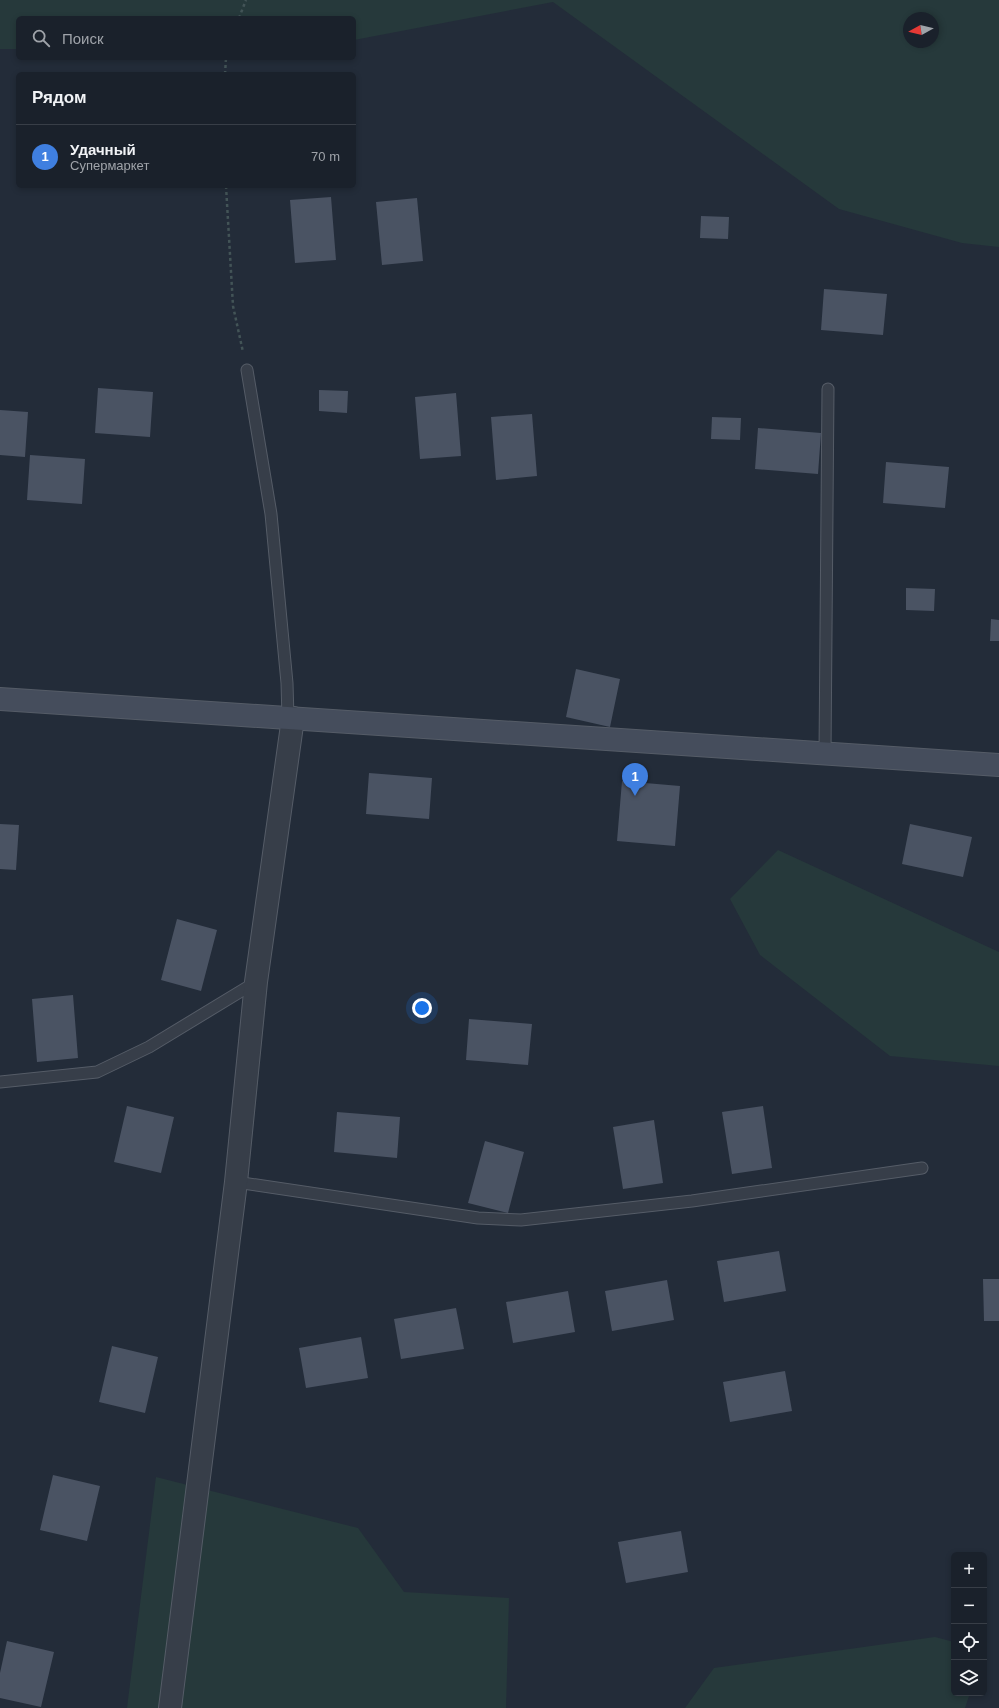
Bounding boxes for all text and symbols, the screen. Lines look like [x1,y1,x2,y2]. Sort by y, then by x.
north arrow [903,12,939,48]
search box [16,16,356,60]
icon: search [30,27,52,49]
text: Поиск [62,30,104,47]
text: Рядом [32,88,87,107]
text: Удачный [70,141,136,158]
text: 1 [41,149,49,164]
text: 70 m [311,149,340,164]
text: Супермаркет [70,158,149,173]
pin: 1 [622,763,648,796]
your location [412,998,432,1018]
map controls [951,1552,987,1696]
button: + [951,1552,987,1588]
button: − [951,1588,987,1624]
button: locate [951,1624,987,1660]
button: layers [951,1660,987,1696]

